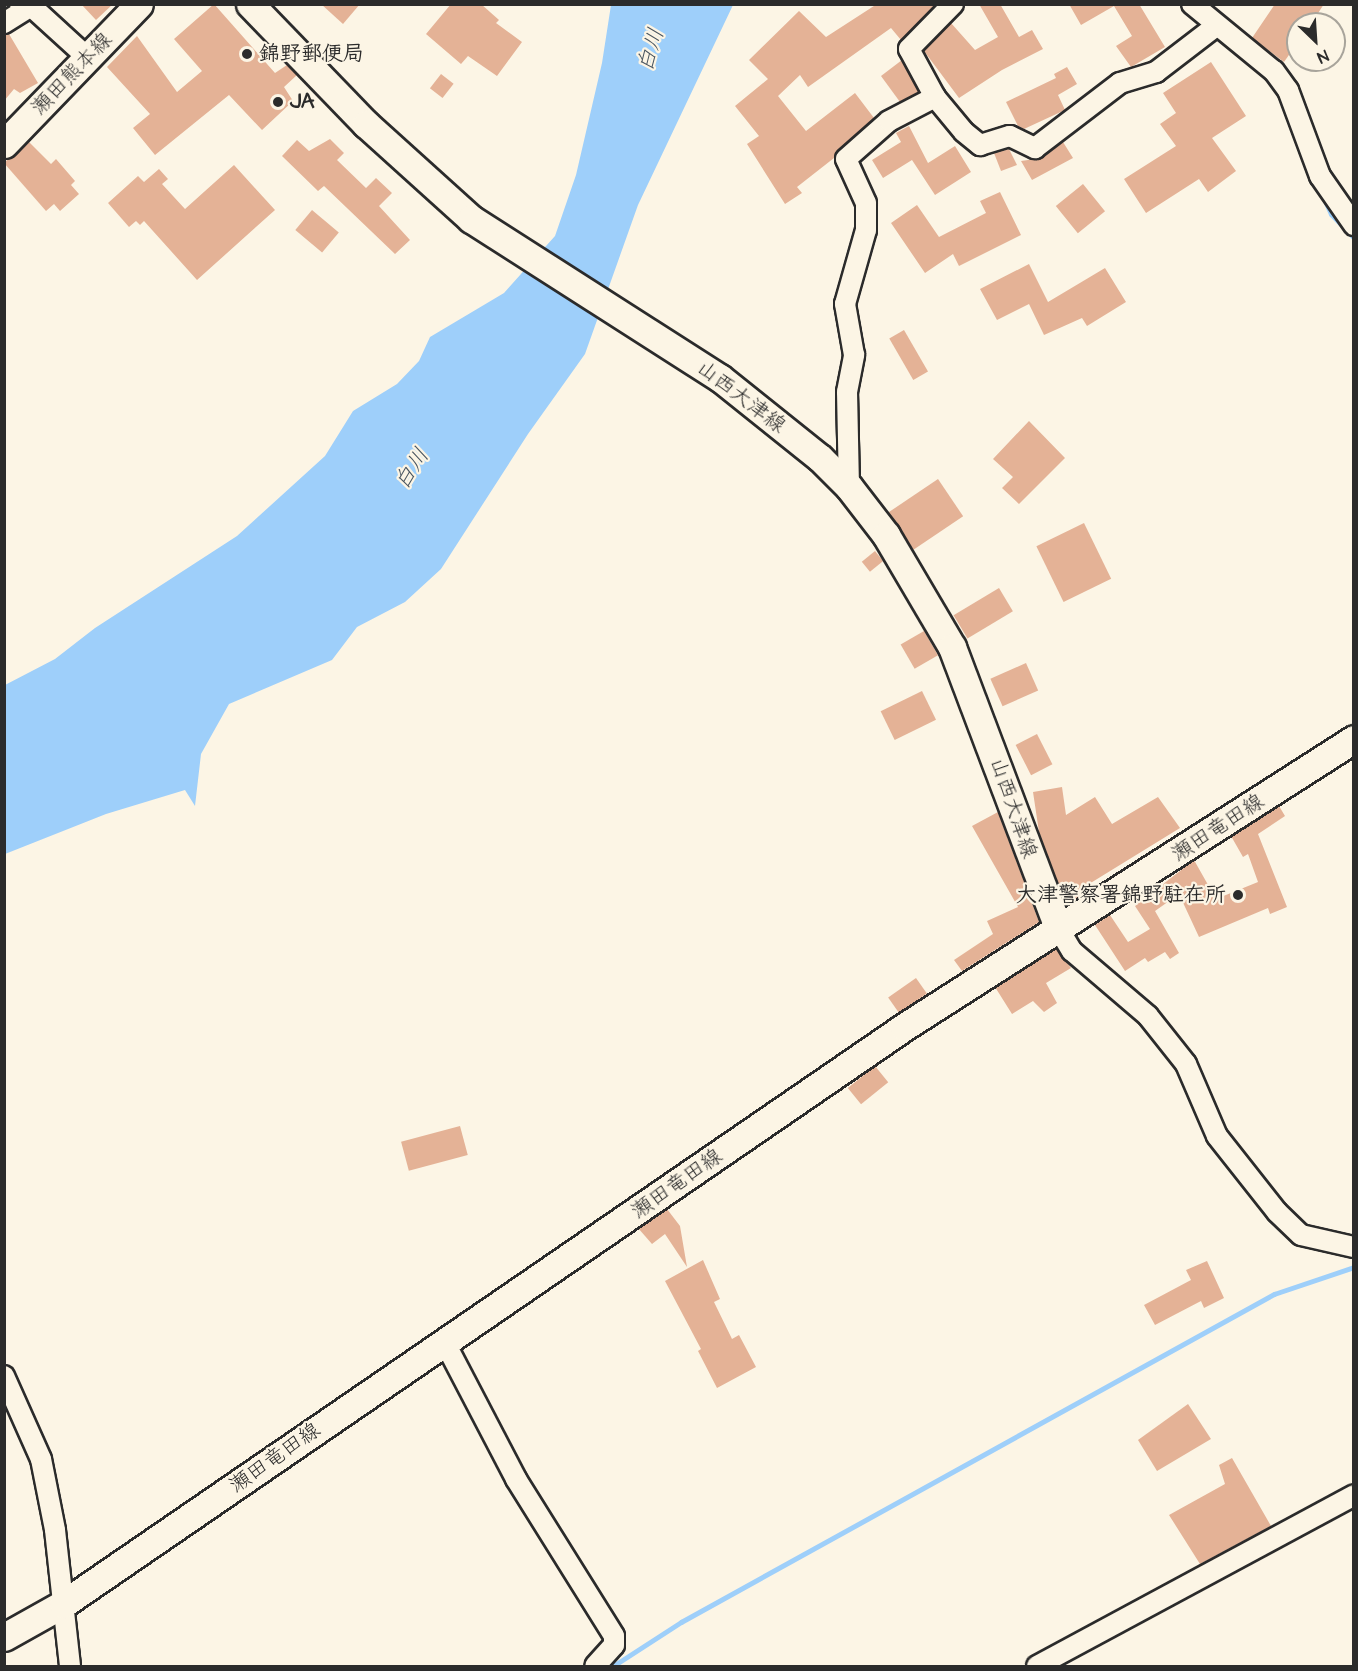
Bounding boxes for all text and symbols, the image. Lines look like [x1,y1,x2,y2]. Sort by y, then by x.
north arrow [1286,12,1346,72]
water label: 白川 [632,25,670,75]
street label: 瀬田熊本線 [26,27,118,121]
place label: 錦野郵便局 [259,41,364,67]
text: N [1314,44,1332,69]
marker: 錦野郵便局 [240,47,254,61]
place label: JA [290,89,315,115]
marker: JA [271,95,285,109]
street label: 山西大津線 [691,355,791,439]
water label: 白川 [389,443,435,495]
street label: 山西大津線 [984,754,1042,862]
street label: 瀬田竜田線 [1167,789,1269,867]
place label: 大津警察署錦野駐在所 [1016,882,1226,908]
marker: 大津警察署錦野駐在所 [1231,888,1245,902]
street label: 瀬田竜田線 [627,1144,727,1224]
street label: 瀬田竜田線 [225,1418,325,1498]

